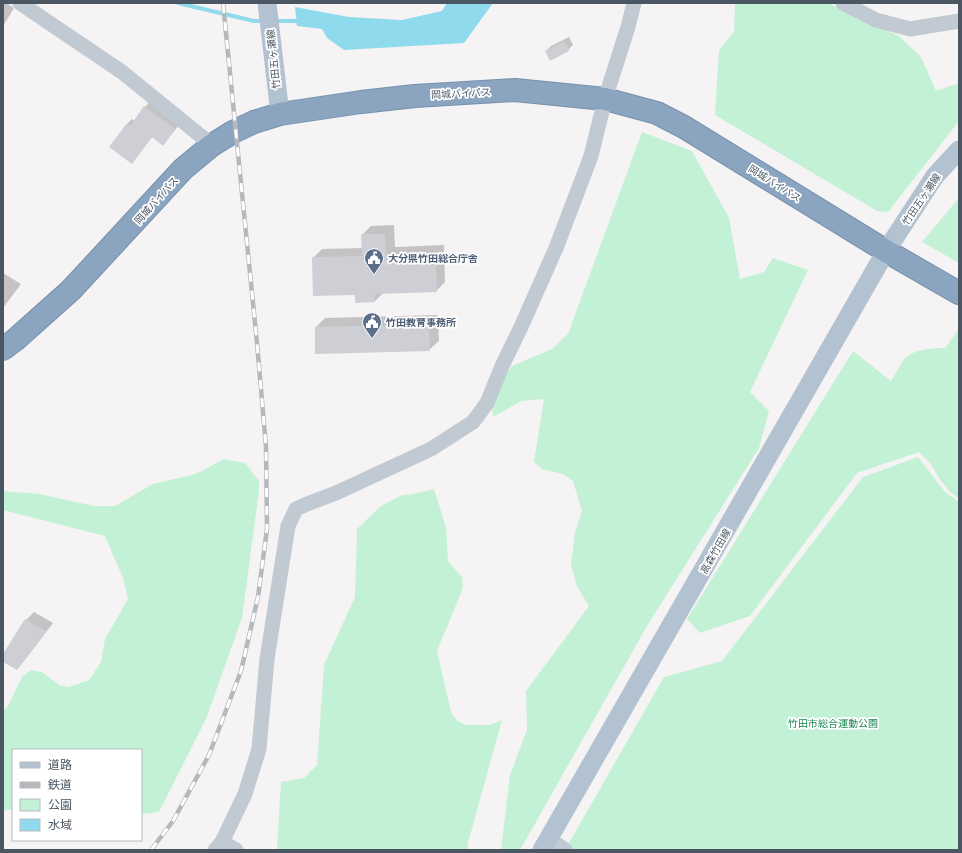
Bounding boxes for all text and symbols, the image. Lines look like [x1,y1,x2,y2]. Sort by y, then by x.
street label: 竹田五ヶ瀬線 [263,28,283,90]
street label: 岡城バイパス [431,84,491,102]
street label: 岡城バイパス [746,161,804,205]
street label: 竹田五ヶ瀬線 [898,170,944,228]
street label: 岡城バイパス [131,173,181,227]
public building icon: 大分県竹田総合庁舎 [363,247,385,275]
place label: 大分県竹田総合庁舎 [388,251,478,265]
public building icon: 竹田教育事務所 [361,311,383,339]
place label: 竹田教育事務所 [385,315,456,329]
street label: 高森竹田線 [696,526,734,576]
park label: 竹田市総合運動公園 [788,716,878,730]
legend [12,749,142,841]
text: 道路 [48,756,72,773]
text: 鉄道 [48,776,72,793]
text: 公園 [48,796,72,813]
text: 水域 [48,816,72,833]

